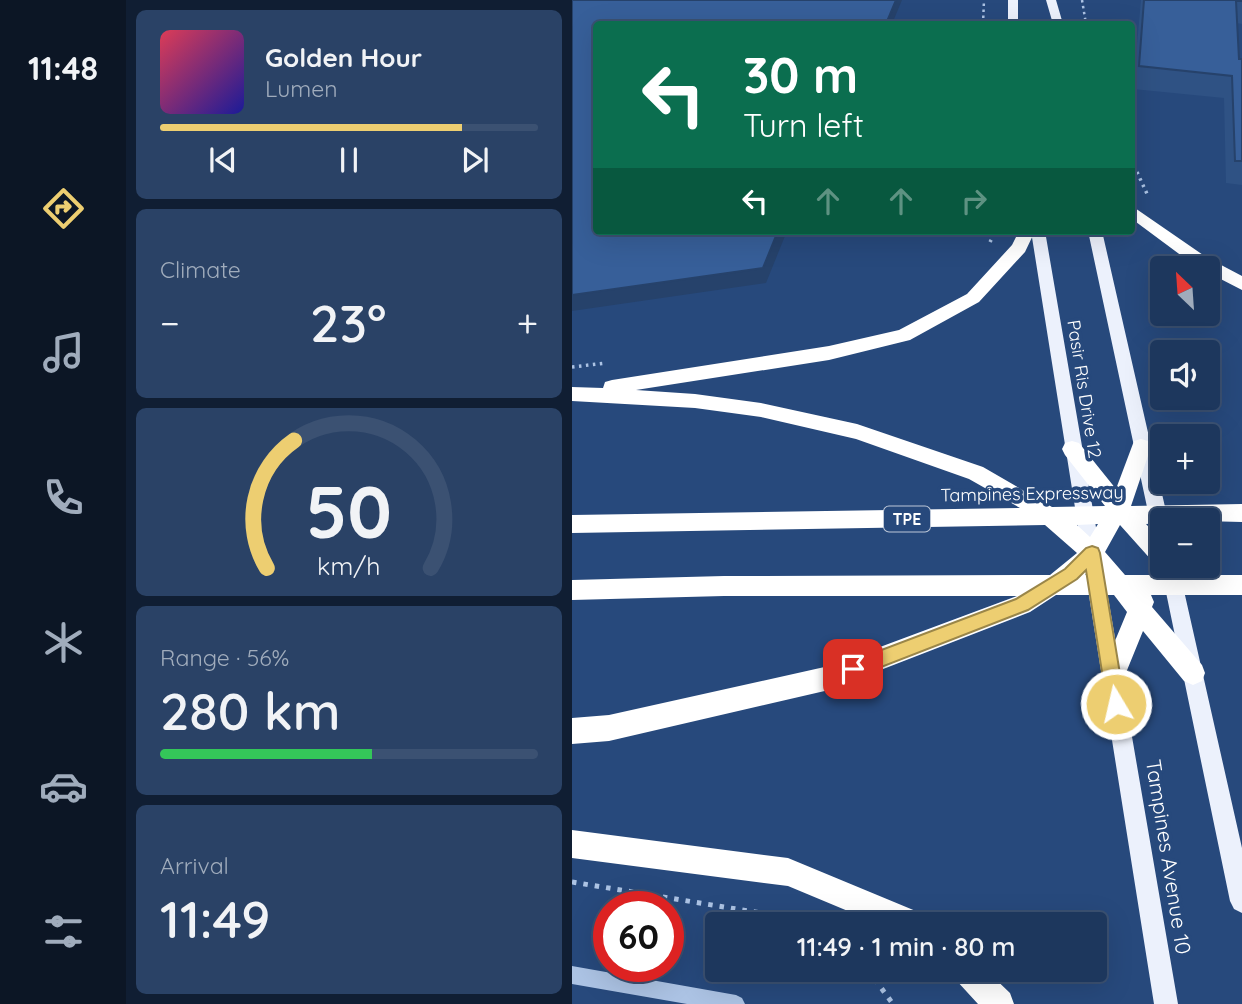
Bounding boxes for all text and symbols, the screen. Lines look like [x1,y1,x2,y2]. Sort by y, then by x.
text: Golden Hour [265,41,422,74]
text: 30 m [743,44,858,105]
text: 11:48 [28,48,98,88]
icon: left [628,49,719,140]
text: Lumen [265,74,338,103]
text: Turn left [743,105,864,145]
icon: previous [204,141,242,179]
icon: pause [330,141,368,179]
icon: next [456,141,494,179]
icon: left [736,182,774,220]
icon: ahead [809,182,847,220]
icon: ahead [882,182,920,220]
icon: right [955,182,993,220]
icon: directions [39,184,88,233]
text: Climate [160,255,241,284]
north arrow [1150,256,1220,326]
map controls [1150,256,1220,578]
text: 23° [310,290,386,355]
text: − [160,299,180,347]
text: + [517,299,538,347]
street label: Pasir Ris Drive 12 [1062,318,1107,460]
icon: music [39,328,88,377]
button: sound [1150,340,1220,410]
button: + [1150,424,1220,494]
text: 50 [306,465,392,556]
icon: phone [39,473,88,522]
street label: Tampines Expressway [940,480,1124,507]
road number: TPE [884,506,930,532]
button: − [1150,508,1220,578]
text: km/h [317,550,381,581]
icon: climate [39,618,88,667]
pin [823,639,883,699]
text: Range · 56% [160,643,289,672]
icon: arrive [834,650,872,688]
position arrow [1079,667,1153,741]
text: 280 km [160,678,341,743]
street label: Tampines Avenue 10 [1141,757,1197,956]
icon: car [39,762,88,811]
text: Arrival [160,851,229,880]
text: 11:49 [160,886,270,951]
speed limit sign: 60 [593,891,684,982]
icon: filters [39,907,88,956]
text: 11:49 · 1 min · 80 m [797,930,1015,963]

